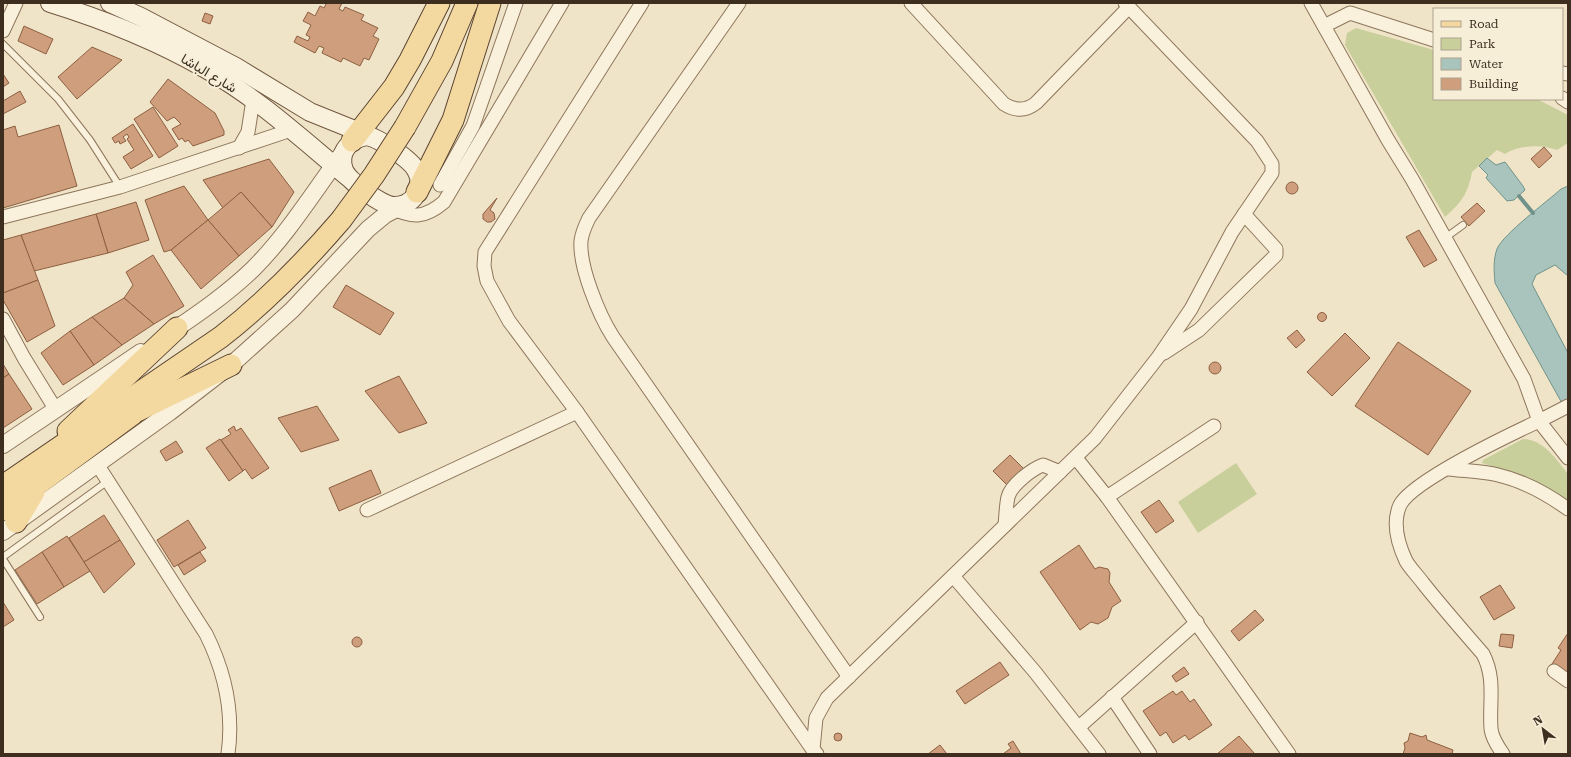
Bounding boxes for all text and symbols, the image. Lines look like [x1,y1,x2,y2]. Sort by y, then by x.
legend [1433,8,1563,100]
text: Road [1469,17,1499,31]
text: Park [1469,37,1496,51]
street label: شارع الباشا [177,50,240,98]
text: Water [1469,57,1503,71]
text: Building [1469,77,1518,91]
north arrow [1523,709,1563,749]
text: N [1531,713,1546,729]

